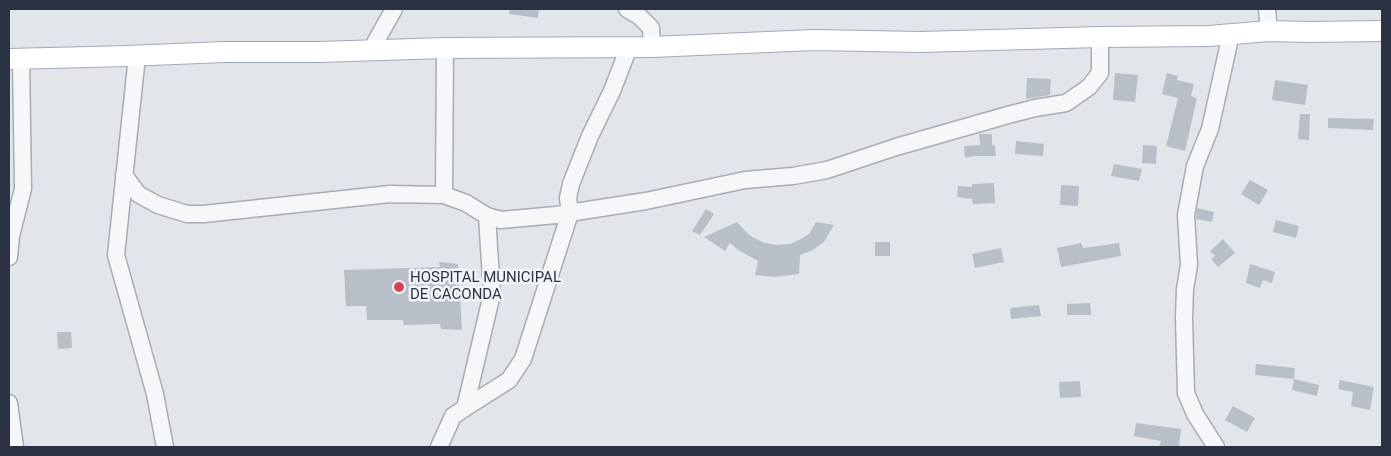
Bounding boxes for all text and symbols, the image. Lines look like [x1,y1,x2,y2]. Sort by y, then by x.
place label: HOSPITAL MUNICIPAL DE CACONDA [410,269,561,304]
marker: HOSPITAL MUNICIPAL DE CACONDA [392,280,406,294]

